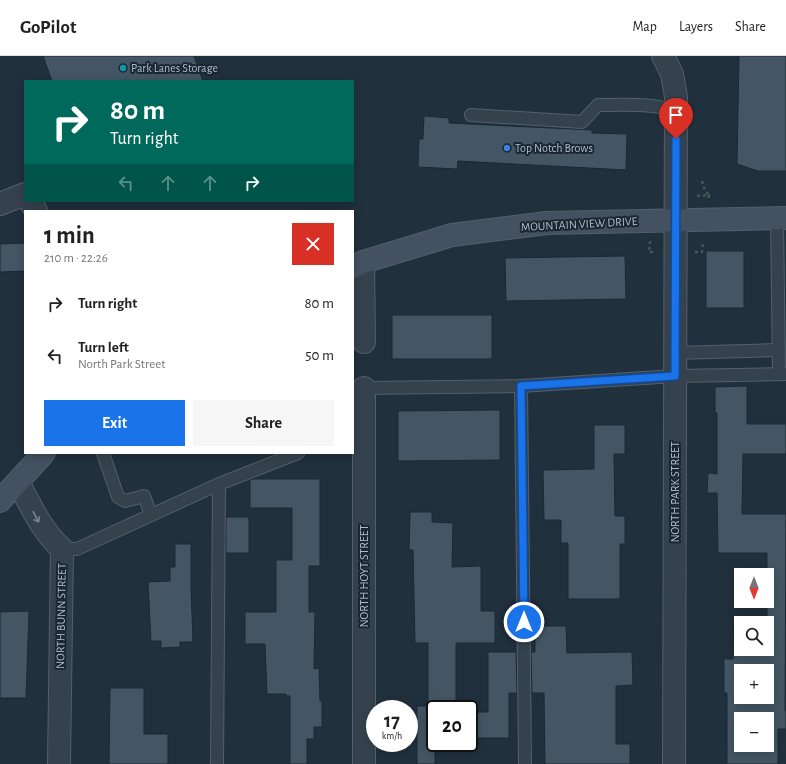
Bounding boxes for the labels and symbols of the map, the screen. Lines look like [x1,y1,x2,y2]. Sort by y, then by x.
place label: Park Lanes Storage [131,62,218,74]
marker: Park Lanes Storage [118,63,128,73]
pin [659,98,693,139]
place label: Top Notch Brows [515,142,593,154]
marker: Top Notch Brows [502,143,512,153]
street label: MOUNTAIN VIEW DRIVE [520,215,638,233]
street label: NORTH PARK STREET [669,441,681,543]
one-way arrow [33,510,40,522]
street label: NORTH HOYT STREET [358,525,370,627]
street label: NORTH BUNN STREET [54,563,68,669]
north arrow [734,568,774,608]
position arrow [503,601,545,643]
speed limit sign: 20 [426,700,478,752]

